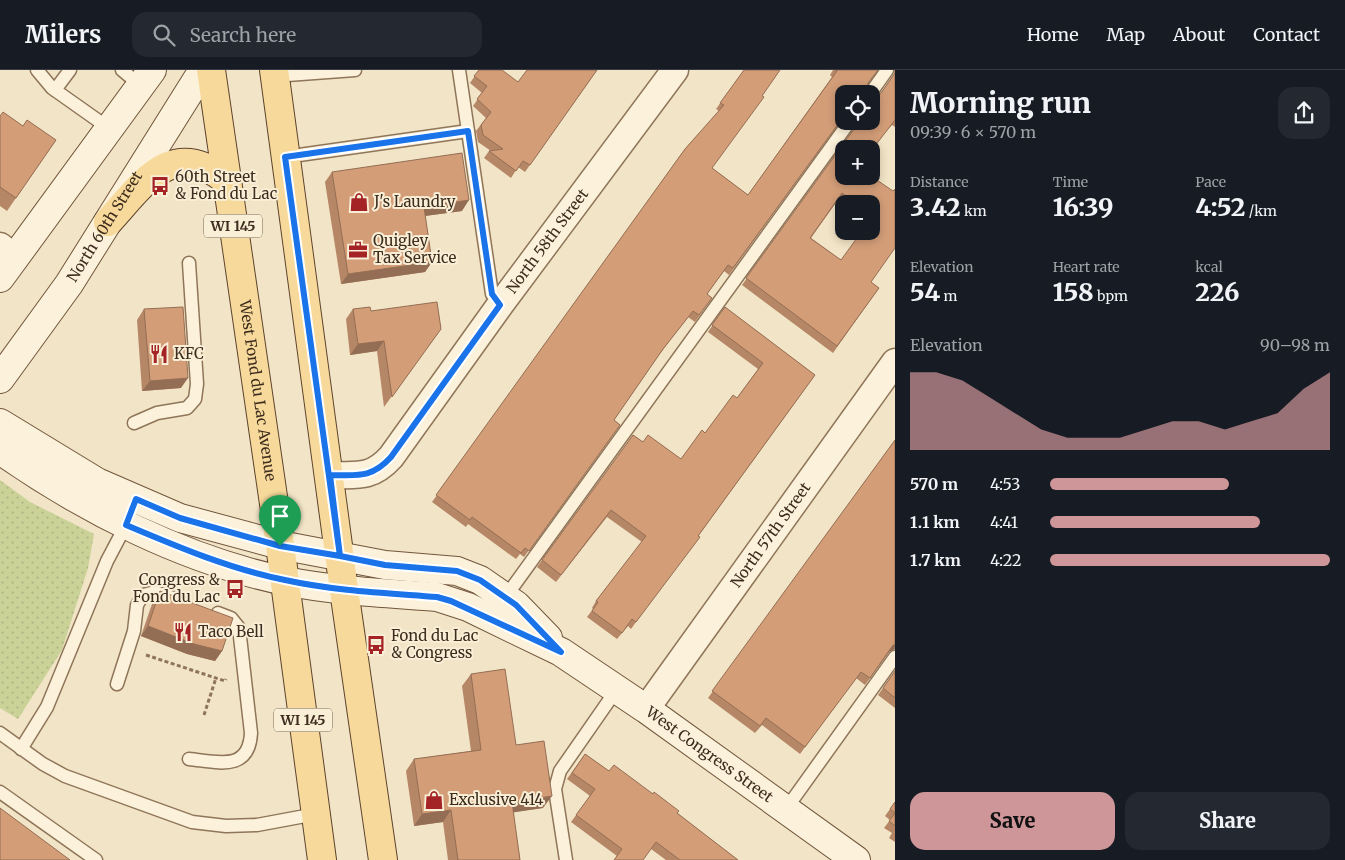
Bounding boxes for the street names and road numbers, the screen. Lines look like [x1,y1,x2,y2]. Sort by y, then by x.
street label: North 60th Street [63,167,146,285]
street label: North 58th Street [502,185,592,297]
road number: WI 145 [204,214,262,238]
street label: West Fond du Lac Avenue [235,298,281,482]
street label: North 57th Street [726,478,815,591]
street label: West Congress Street [642,702,777,806]
road number: WI 145 [274,708,332,732]

